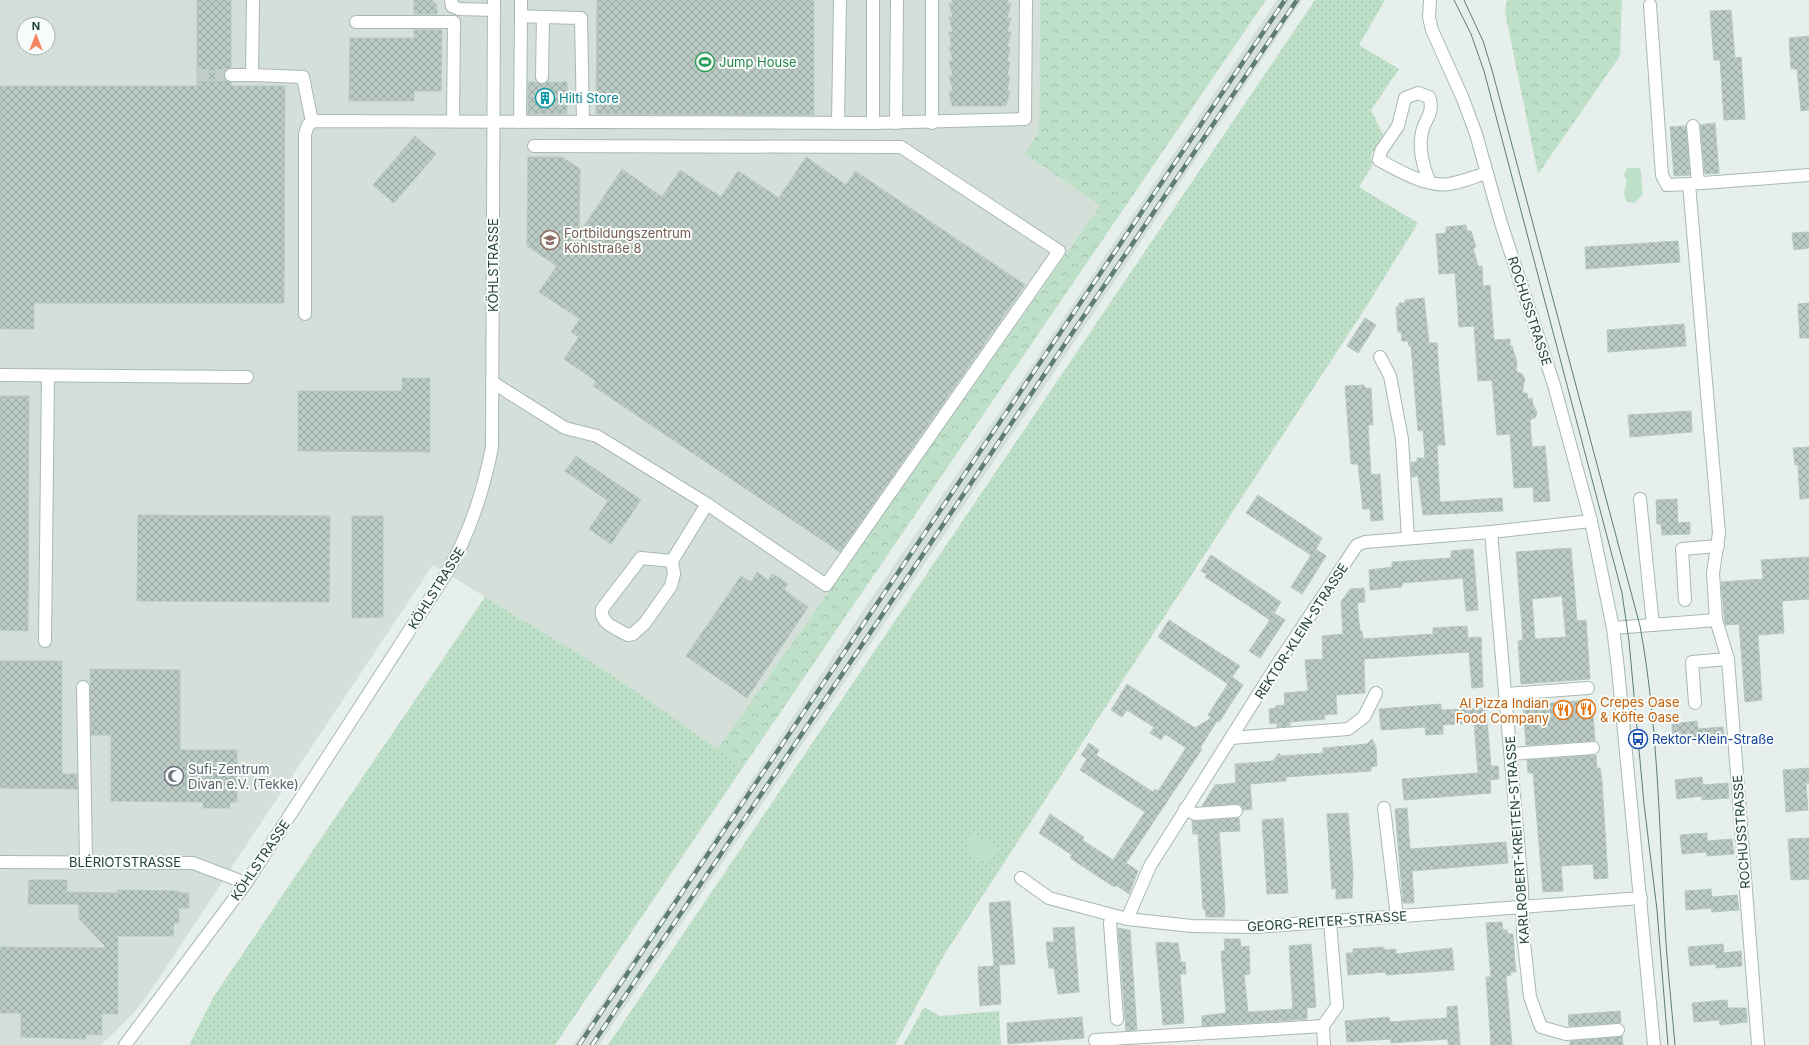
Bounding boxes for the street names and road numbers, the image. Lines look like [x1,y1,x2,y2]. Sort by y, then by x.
street label: KÖHLSTRASSE [485,218,501,312]
street label: ROCHUSSTRASSE [1505,254,1555,368]
street label: KÖHLSTRASSE [404,544,468,632]
street label: REKTOR-KLEIN-STRASSE [1251,560,1351,702]
street label: KARLROBERT-KREITEN-STRASSE [1502,735,1532,945]
street label: ROCHUSSTRASSE [1729,775,1753,889]
street label: KÖHLSTRASSE [227,817,293,903]
street label: BLÉRIOTSTRASSE [69,854,181,870]
street label: GEORG-REITER-STRASSE [1246,907,1408,935]

